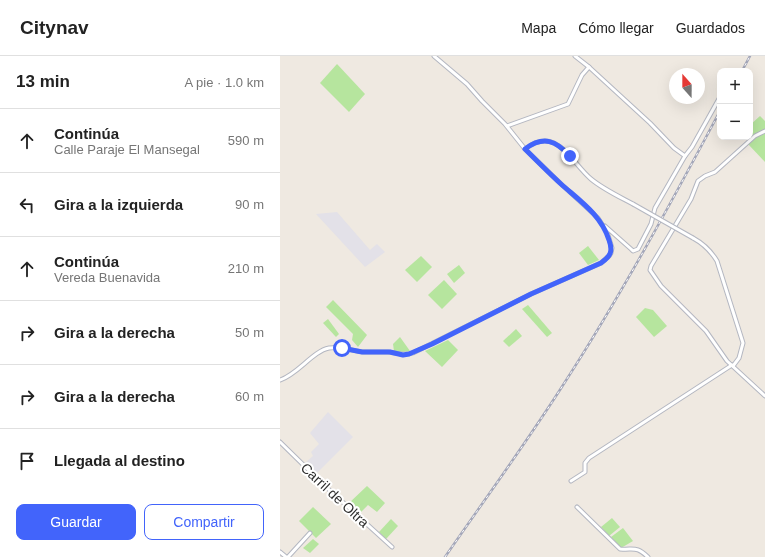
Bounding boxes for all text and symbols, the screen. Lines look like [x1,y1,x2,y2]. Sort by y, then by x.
text: Citynav [20,17,89,38]
text: Mapa [521,20,556,36]
text: Cómo llegar [578,20,654,36]
text: Guardados [676,20,745,36]
north arrow [669,68,705,104]
map controls [717,68,753,140]
button: + [717,68,753,104]
text: 13 min [16,72,70,91]
text: A pie · 1.0 km [185,75,264,90]
button: − [717,104,753,140]
text: Continúa [54,125,119,142]
icon: ahead [16,130,38,152]
text: 590 m [228,133,264,148]
text: Calle Paraje El Mansegal [54,142,200,157]
route end [561,147,579,165]
icon: left [16,194,38,216]
text: Gira a la izquierda [54,196,183,213]
text: 90 m [235,197,264,212]
text: Continúa [54,253,119,270]
icon: ahead [16,258,38,280]
text: 210 m [228,261,264,276]
text: Vereda Buenavida [54,270,160,285]
icon: right [16,322,38,344]
text: Gira a la derecha [54,324,175,341]
text: 50 m [235,325,264,340]
route start [333,339,351,357]
icon: right [16,386,38,408]
text: Gira a la derecha [54,388,175,405]
text: 60 m [235,389,264,404]
icon: arrive [16,450,38,472]
text: Llegada al destino [54,452,185,469]
street label: Carril de Oltra [298,459,372,531]
button: Guardar [16,504,136,540]
button: Compartir [144,504,264,540]

